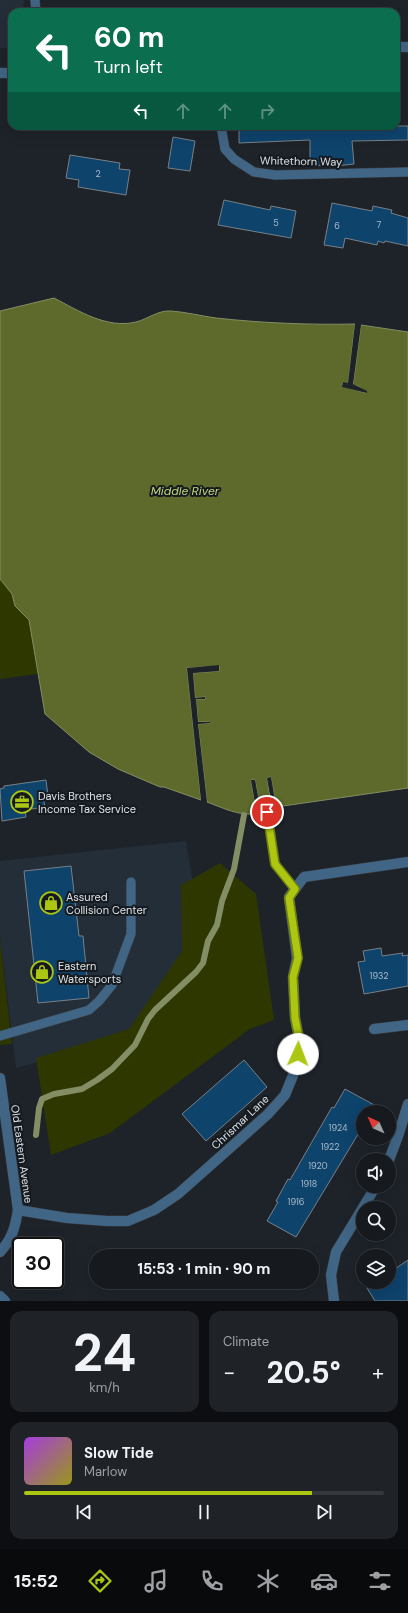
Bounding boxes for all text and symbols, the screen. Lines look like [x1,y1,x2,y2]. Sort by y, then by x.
text: 60 m [94,19,164,56]
icon: left [28,24,80,76]
text: Turn left [94,55,163,79]
icon: left [130,100,152,122]
icon: ahead [172,100,194,122]
icon: ahead [214,100,236,122]
icon: right [256,100,278,122]
street label: Whitethorn Way [260,153,342,169]
house number: 2 [95,168,101,180]
house number: 5 [273,217,279,229]
house number: 7 [377,219,382,231]
house number: 6 [334,220,340,232]
water label: Middle River [151,483,220,499]
office icon: Davis Brothers Income Tax Service [9,789,35,815]
place label: Davis Brothers Income Tax Service [38,789,136,816]
pin [250,795,284,829]
icon: arrive [256,801,278,823]
shop icon: Assured Collision Center [38,890,64,916]
place label: Assured Collision Center [66,890,147,917]
shop icon: Eastern Watersports [29,959,55,985]
place label: Eastern Watersports [58,959,121,986]
house number: 1932 [370,970,388,982]
position arrow [277,1033,319,1075]
street label: Chrismar Lane [208,1092,272,1152]
street label: Old Eastern Avenue [8,1104,36,1204]
north arrow [356,1105,396,1145]
map controls [356,1105,396,1289]
house number: 1924 [329,1122,348,1134]
house number: 1922 [321,1141,339,1153]
button: sound [356,1153,396,1193]
house number: 1920 [308,1160,328,1172]
house number: 1918 [301,1178,317,1190]
house number: 1916 [288,1196,305,1208]
button: search [356,1201,396,1241]
speed limit sign: 30 [12,1237,64,1289]
button: layers [356,1249,396,1289]
text: 15:53 · 1 min · 90 m [138,1259,270,1279]
text: 24 [73,1319,136,1387]
text: Climate [223,1333,269,1350]
text: 20.5° [266,1353,341,1392]
text: − [223,1358,235,1387]
text: + [372,1358,384,1387]
text: km/h [89,1379,120,1396]
text: Slow Tide [84,1443,154,1463]
text: Marlow [84,1463,127,1480]
icon: previous [73,1501,95,1523]
icon: pause [193,1501,215,1523]
icon: next [313,1501,335,1523]
icon: directions [86,1567,114,1595]
icon: music [142,1567,170,1595]
icon: phone [198,1567,226,1595]
icon: climate [254,1567,282,1595]
icon: car [310,1567,338,1595]
icon: filters [366,1567,394,1595]
text: 15:52 [14,1569,58,1593]

